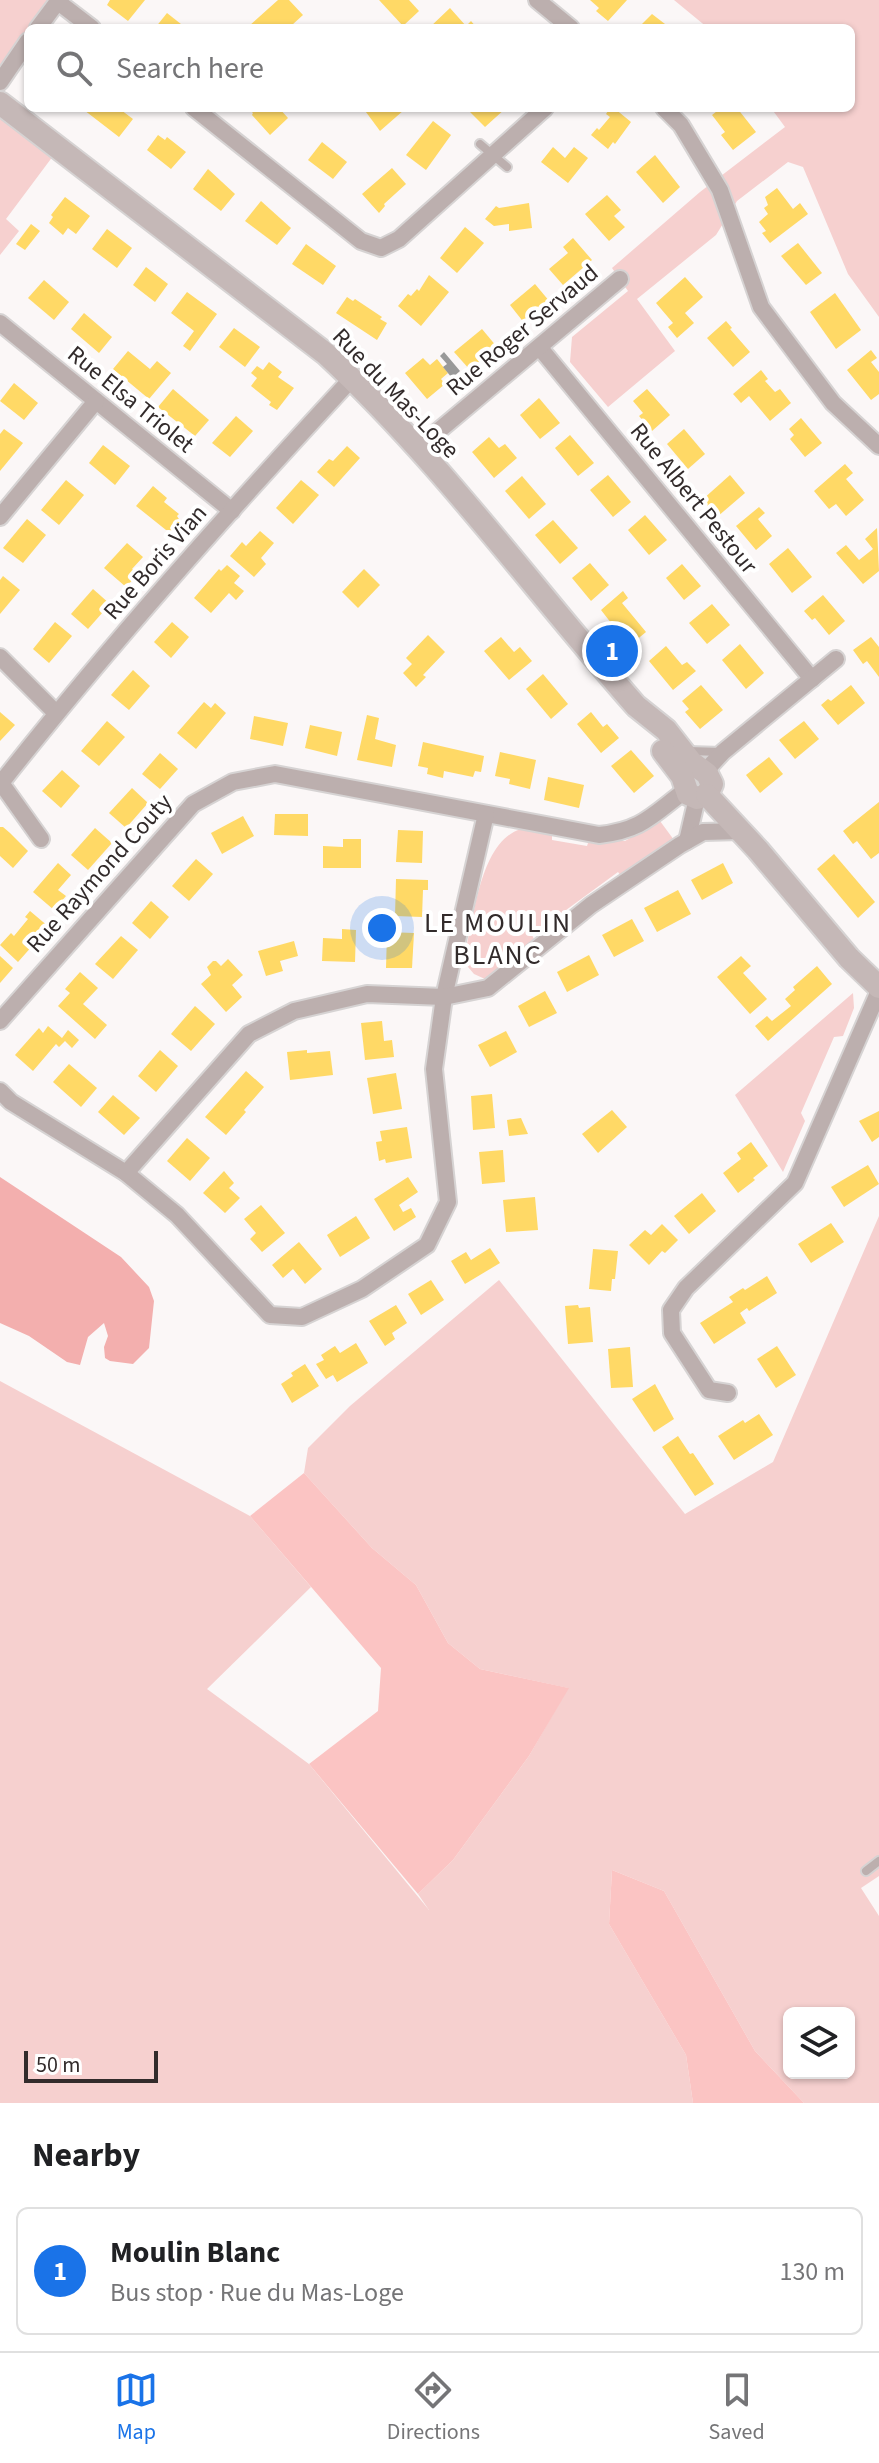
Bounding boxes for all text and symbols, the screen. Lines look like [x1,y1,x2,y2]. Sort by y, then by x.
search box [24,24,855,112]
icon: search [52,46,96,90]
text: Search here [116,47,264,90]
street label: Rue Roger Servaud [438,256,606,405]
street label: Rue du Mas-Loge [324,320,467,467]
street label: Rue Elsa Triolet [60,337,202,461]
street label: Rue Albert Pestour [622,415,766,582]
street label: Rue Boris Vian [95,497,216,628]
pin: 1 [586,621,638,681]
street label: Rue Raymond Couty [18,786,180,961]
district label: LE MOULIN BLANC [424,903,572,975]
your location [362,908,402,948]
map controls [783,2007,855,2079]
button: layers [783,2007,855,2079]
scale bar [24,2047,158,2083]
text: 50 m [36,2049,81,2081]
text: Nearby [32,2131,140,2180]
text: Moulin Blanc [110,2231,280,2274]
text: 1 [53,2253,67,2290]
text: 130 m [779,2253,845,2290]
text: Bus stop · Rue du Mas-Loge [110,2274,404,2311]
tab: Map [114,2368,158,2448]
tab: Directions [387,2368,480,2448]
tab: Saved [709,2368,765,2448]

